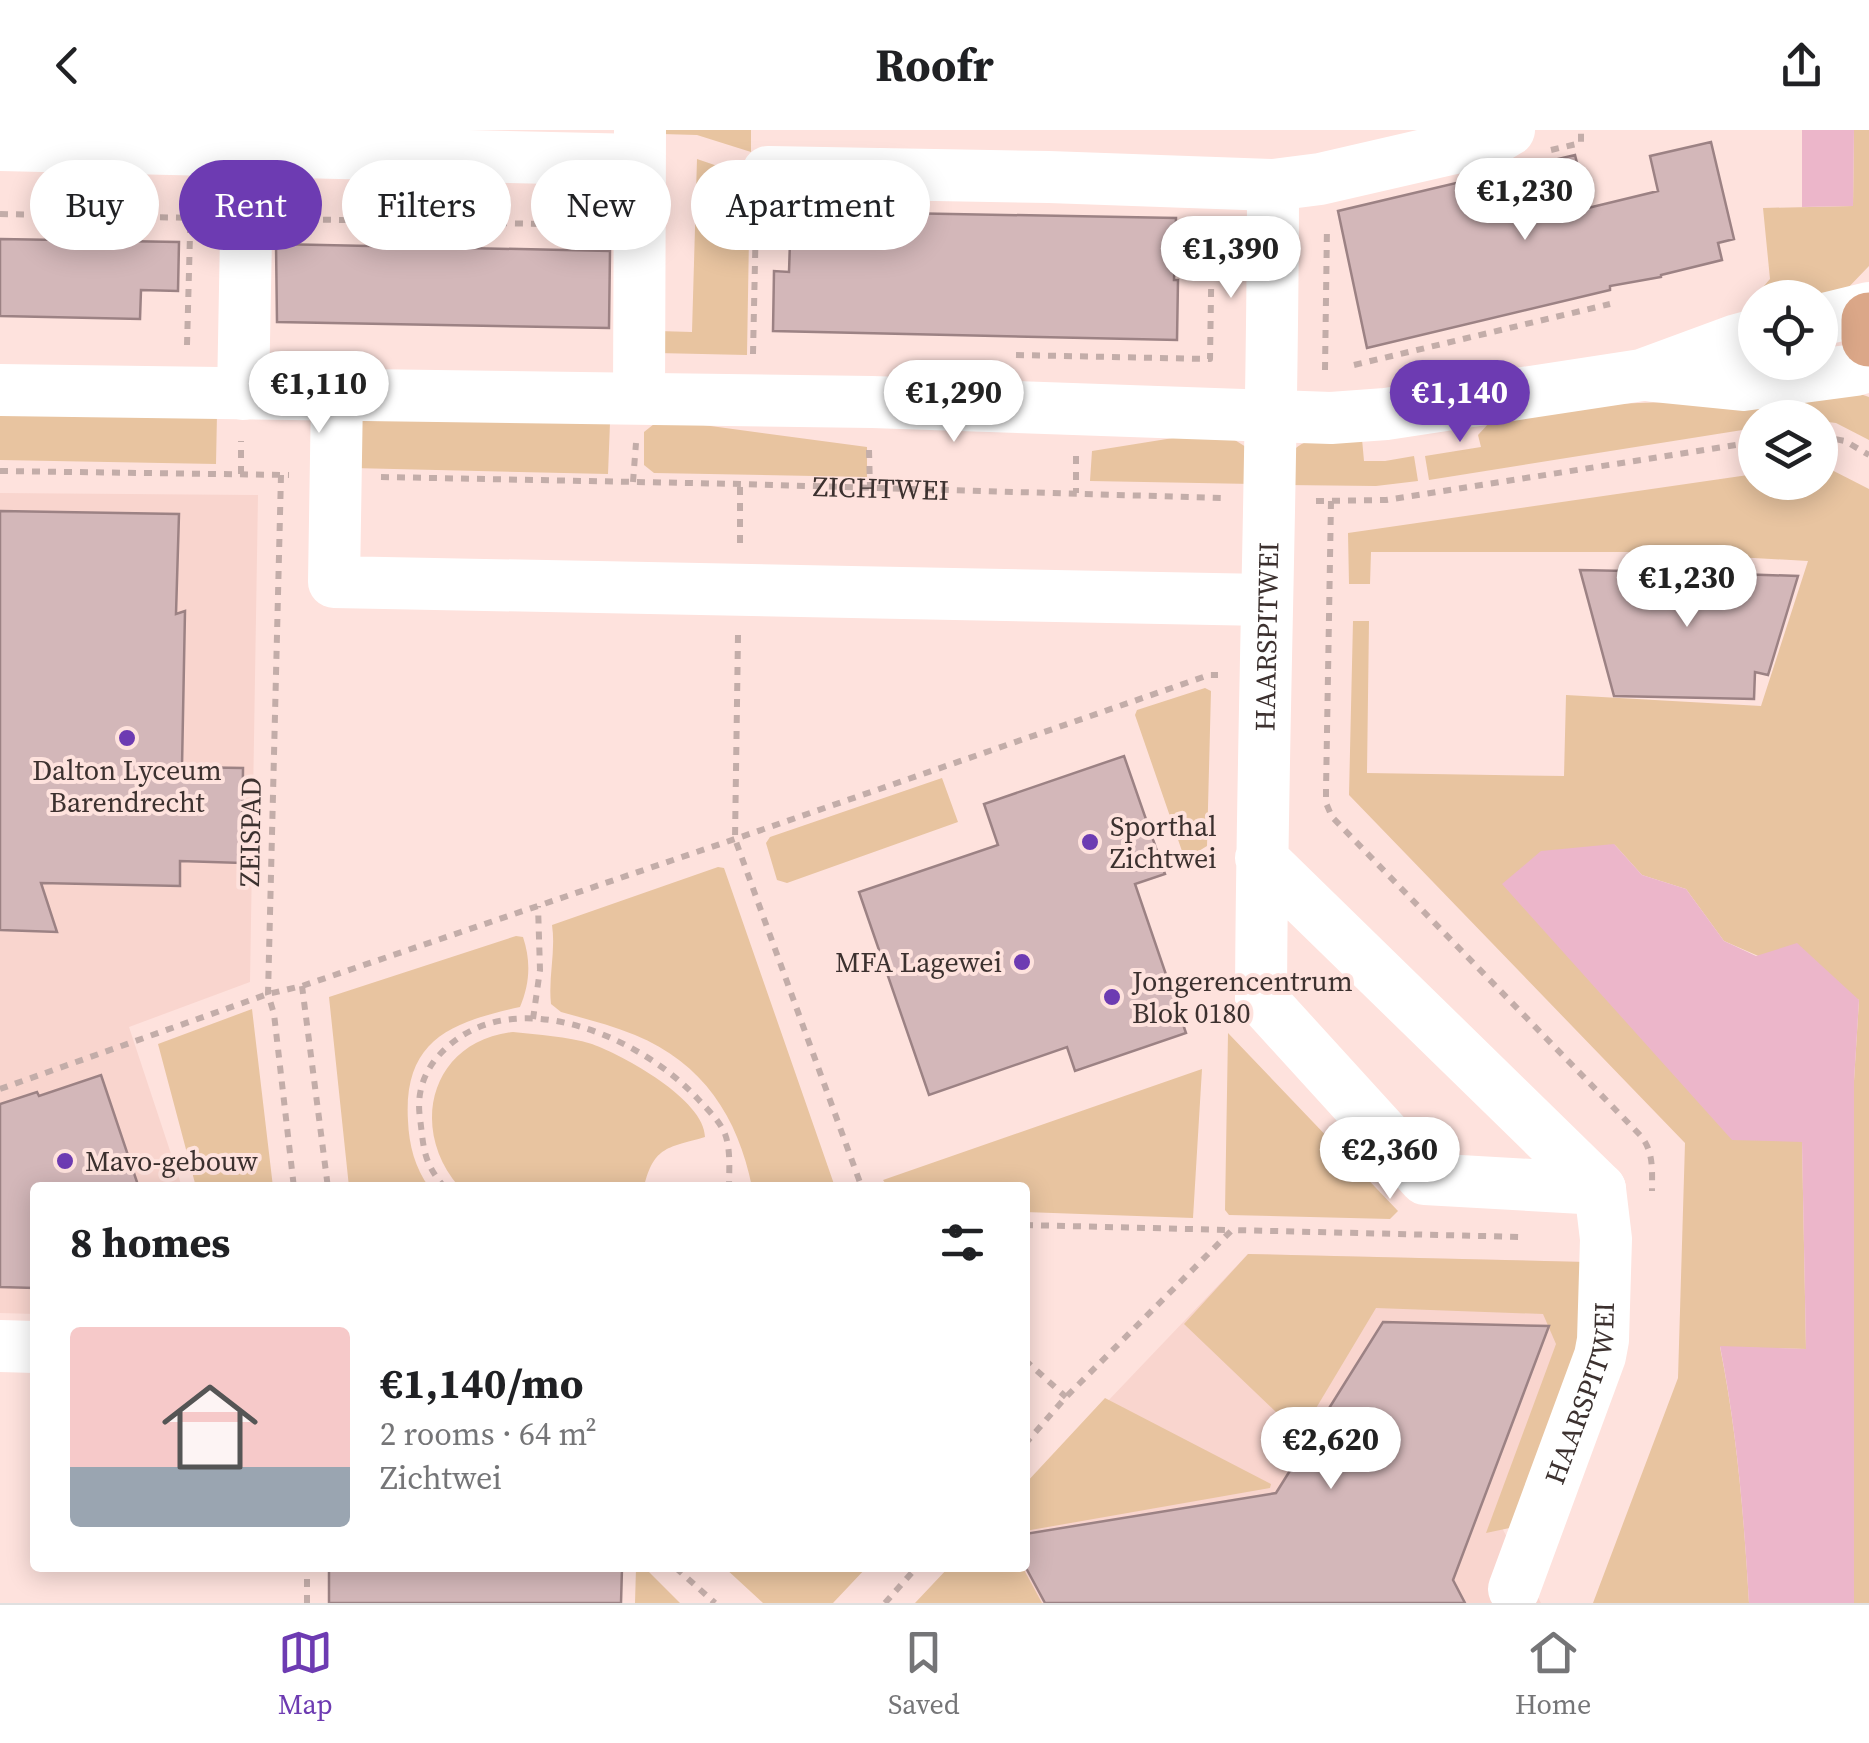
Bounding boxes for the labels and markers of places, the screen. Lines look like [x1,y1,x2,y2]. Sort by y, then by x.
pin: €1,230 [1444,158,1606,243]
pin: €1,390 [1150,216,1312,301]
pin: €1,110 [238,351,400,436]
pin: €1,290 [873,360,1035,445]
pin: €1,140 [1379,360,1541,445]
pin: €1,230 [1606,545,1768,630]
marker: Dalton Lyceum Barendrecht [116,727,138,749]
place label: Dalton Lyceum Barendrecht [32,751,222,821]
place label: Sporthal Zichtwei [1110,807,1217,877]
marker: Sporthal Zichtwei [1079,831,1101,853]
place label: MFA Lagewei [835,943,1002,981]
marker: MFA Lagewei [1011,951,1033,973]
place label: Jongerencentrum Blok 0180 [1131,962,1353,1032]
marker: Jongerencentrum Blok 0180 [1101,986,1123,1008]
pin: €2,360 [1309,1117,1471,1202]
place label: Mavo-gebouw [85,1142,259,1180]
marker: Mavo-gebouw [54,1150,76,1172]
pin: €2,620 [1250,1407,1412,1492]

